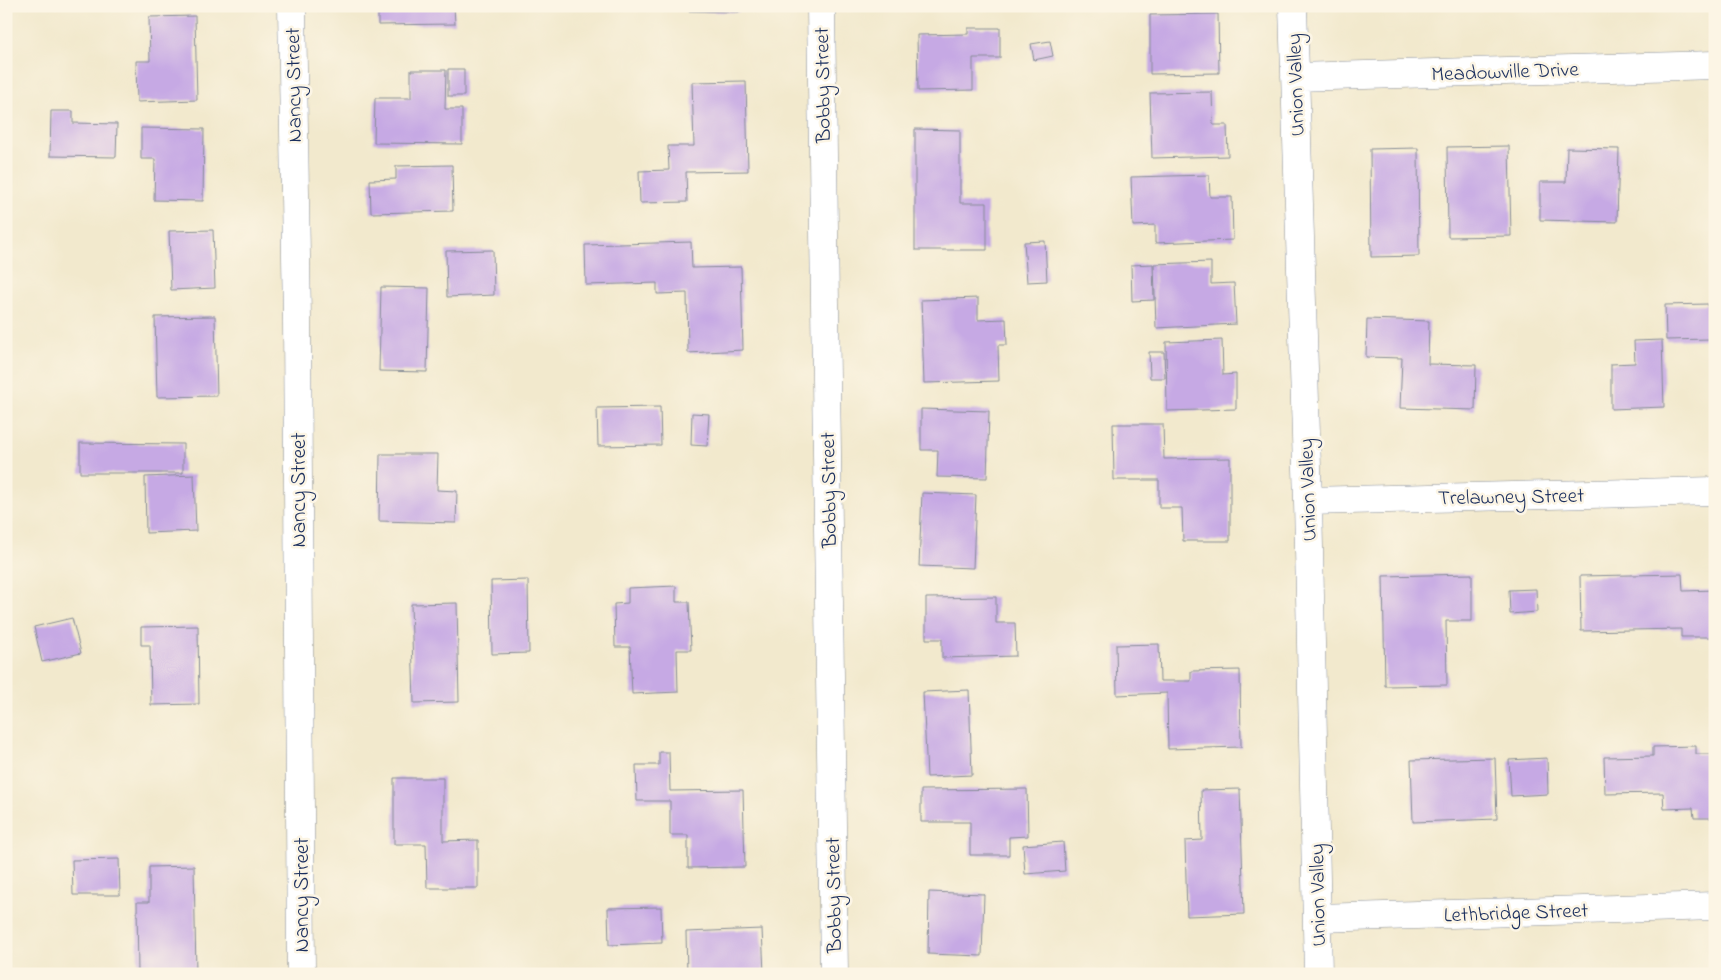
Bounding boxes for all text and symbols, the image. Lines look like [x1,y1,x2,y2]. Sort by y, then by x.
street label: Nancy Street [279,27,313,143]
street label: Bobby Street [808,27,842,144]
street label: Union Valley [1280,33,1316,137]
street label: Meadowville Drive [1431,55,1580,91]
street label: Nancy Street [285,432,317,548]
street label: Bobby Street [814,432,848,549]
street label: Union Valley [1292,438,1328,542]
street label: Trelawney Street [1438,482,1584,516]
street label: Nancy Street [288,837,320,953]
street label: Bobby Street [819,837,853,954]
street label: Union Valley [1303,843,1337,947]
street label: Lethbridge Street [1443,896,1589,934]

